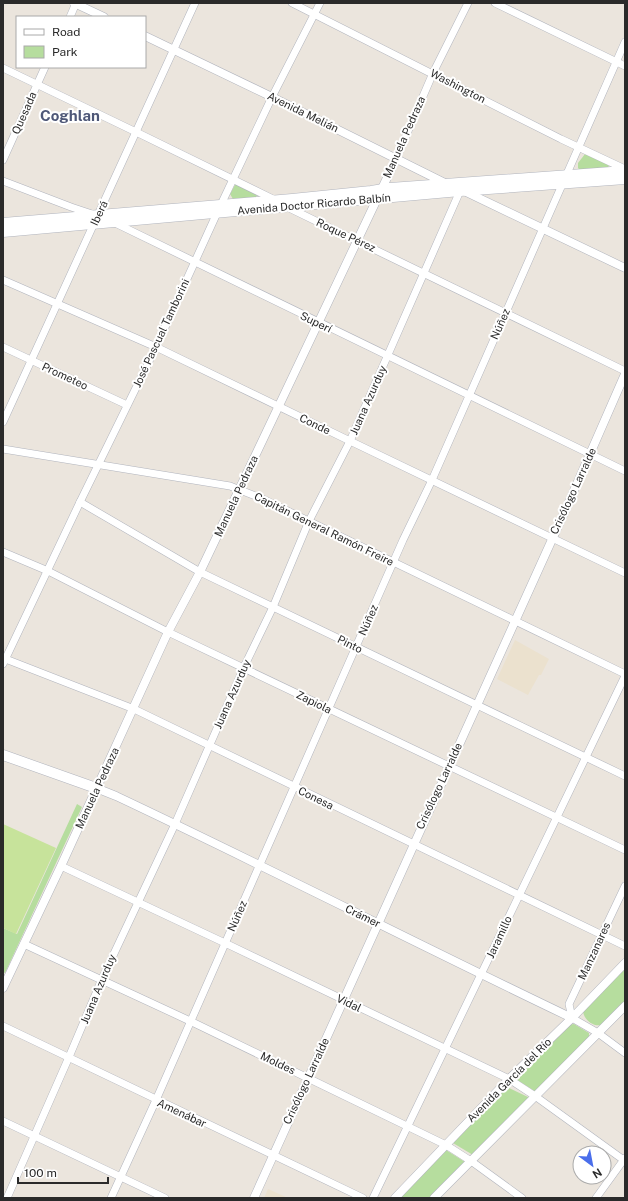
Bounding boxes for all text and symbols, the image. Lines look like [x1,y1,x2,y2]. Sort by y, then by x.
legend [16,16,146,68]
text: Road [52,25,80,39]
text: Park [52,45,78,59]
street label: Washington [428,67,488,105]
street label: Quesada [9,90,39,136]
street label: Avenida Melián [266,90,340,134]
street label: Manuela Pedraza [381,94,427,180]
district label: Coghlan [40,107,100,124]
street label: Avenida Doctor Ricardo Balbín [237,191,391,217]
street label: Iberá [88,199,110,227]
street label: Roque Pérez [314,216,378,254]
street label: José Pascual Tamborini [131,277,191,389]
street label: Núñez [488,307,512,341]
street label: Superí [298,309,334,335]
street label: Prometeo [40,360,90,392]
street label: Juana Azurduy [347,363,389,436]
street label: Conde [298,411,332,437]
street label: Crisólogo Larralde [548,446,598,536]
street label: Manuela Pedraza [212,454,260,538]
street label: Capitán General Ramón Freire [252,490,396,568]
street label: Núñez [356,603,380,637]
street label: Pinto [336,633,364,655]
street label: Juana Azurduy [211,657,253,730]
street label: Zapiola [294,688,334,716]
street label: Crisólogo Larralde [414,741,464,831]
street label: Manuela Pedraza [73,746,121,830]
street label: Conesa [296,784,336,812]
street label: Núñez [225,899,249,933]
street label: Crámer [343,902,383,930]
street label: Jaramillo [484,914,514,960]
street label: Manzanares [575,920,613,982]
street label: Juana Azurduy [78,952,118,1026]
street label: Vidal [335,992,363,1014]
street label: Crisólogo Larralde [281,1036,331,1126]
street label: Avenida García del Río [465,1036,553,1124]
street label: Moldes [259,1049,298,1077]
street label: Amenábar [156,1096,208,1130]
north arrow [572,1145,612,1185]
scale bar [18,1159,108,1185]
text: 100 m [24,1166,57,1180]
text: N [590,1166,604,1181]

